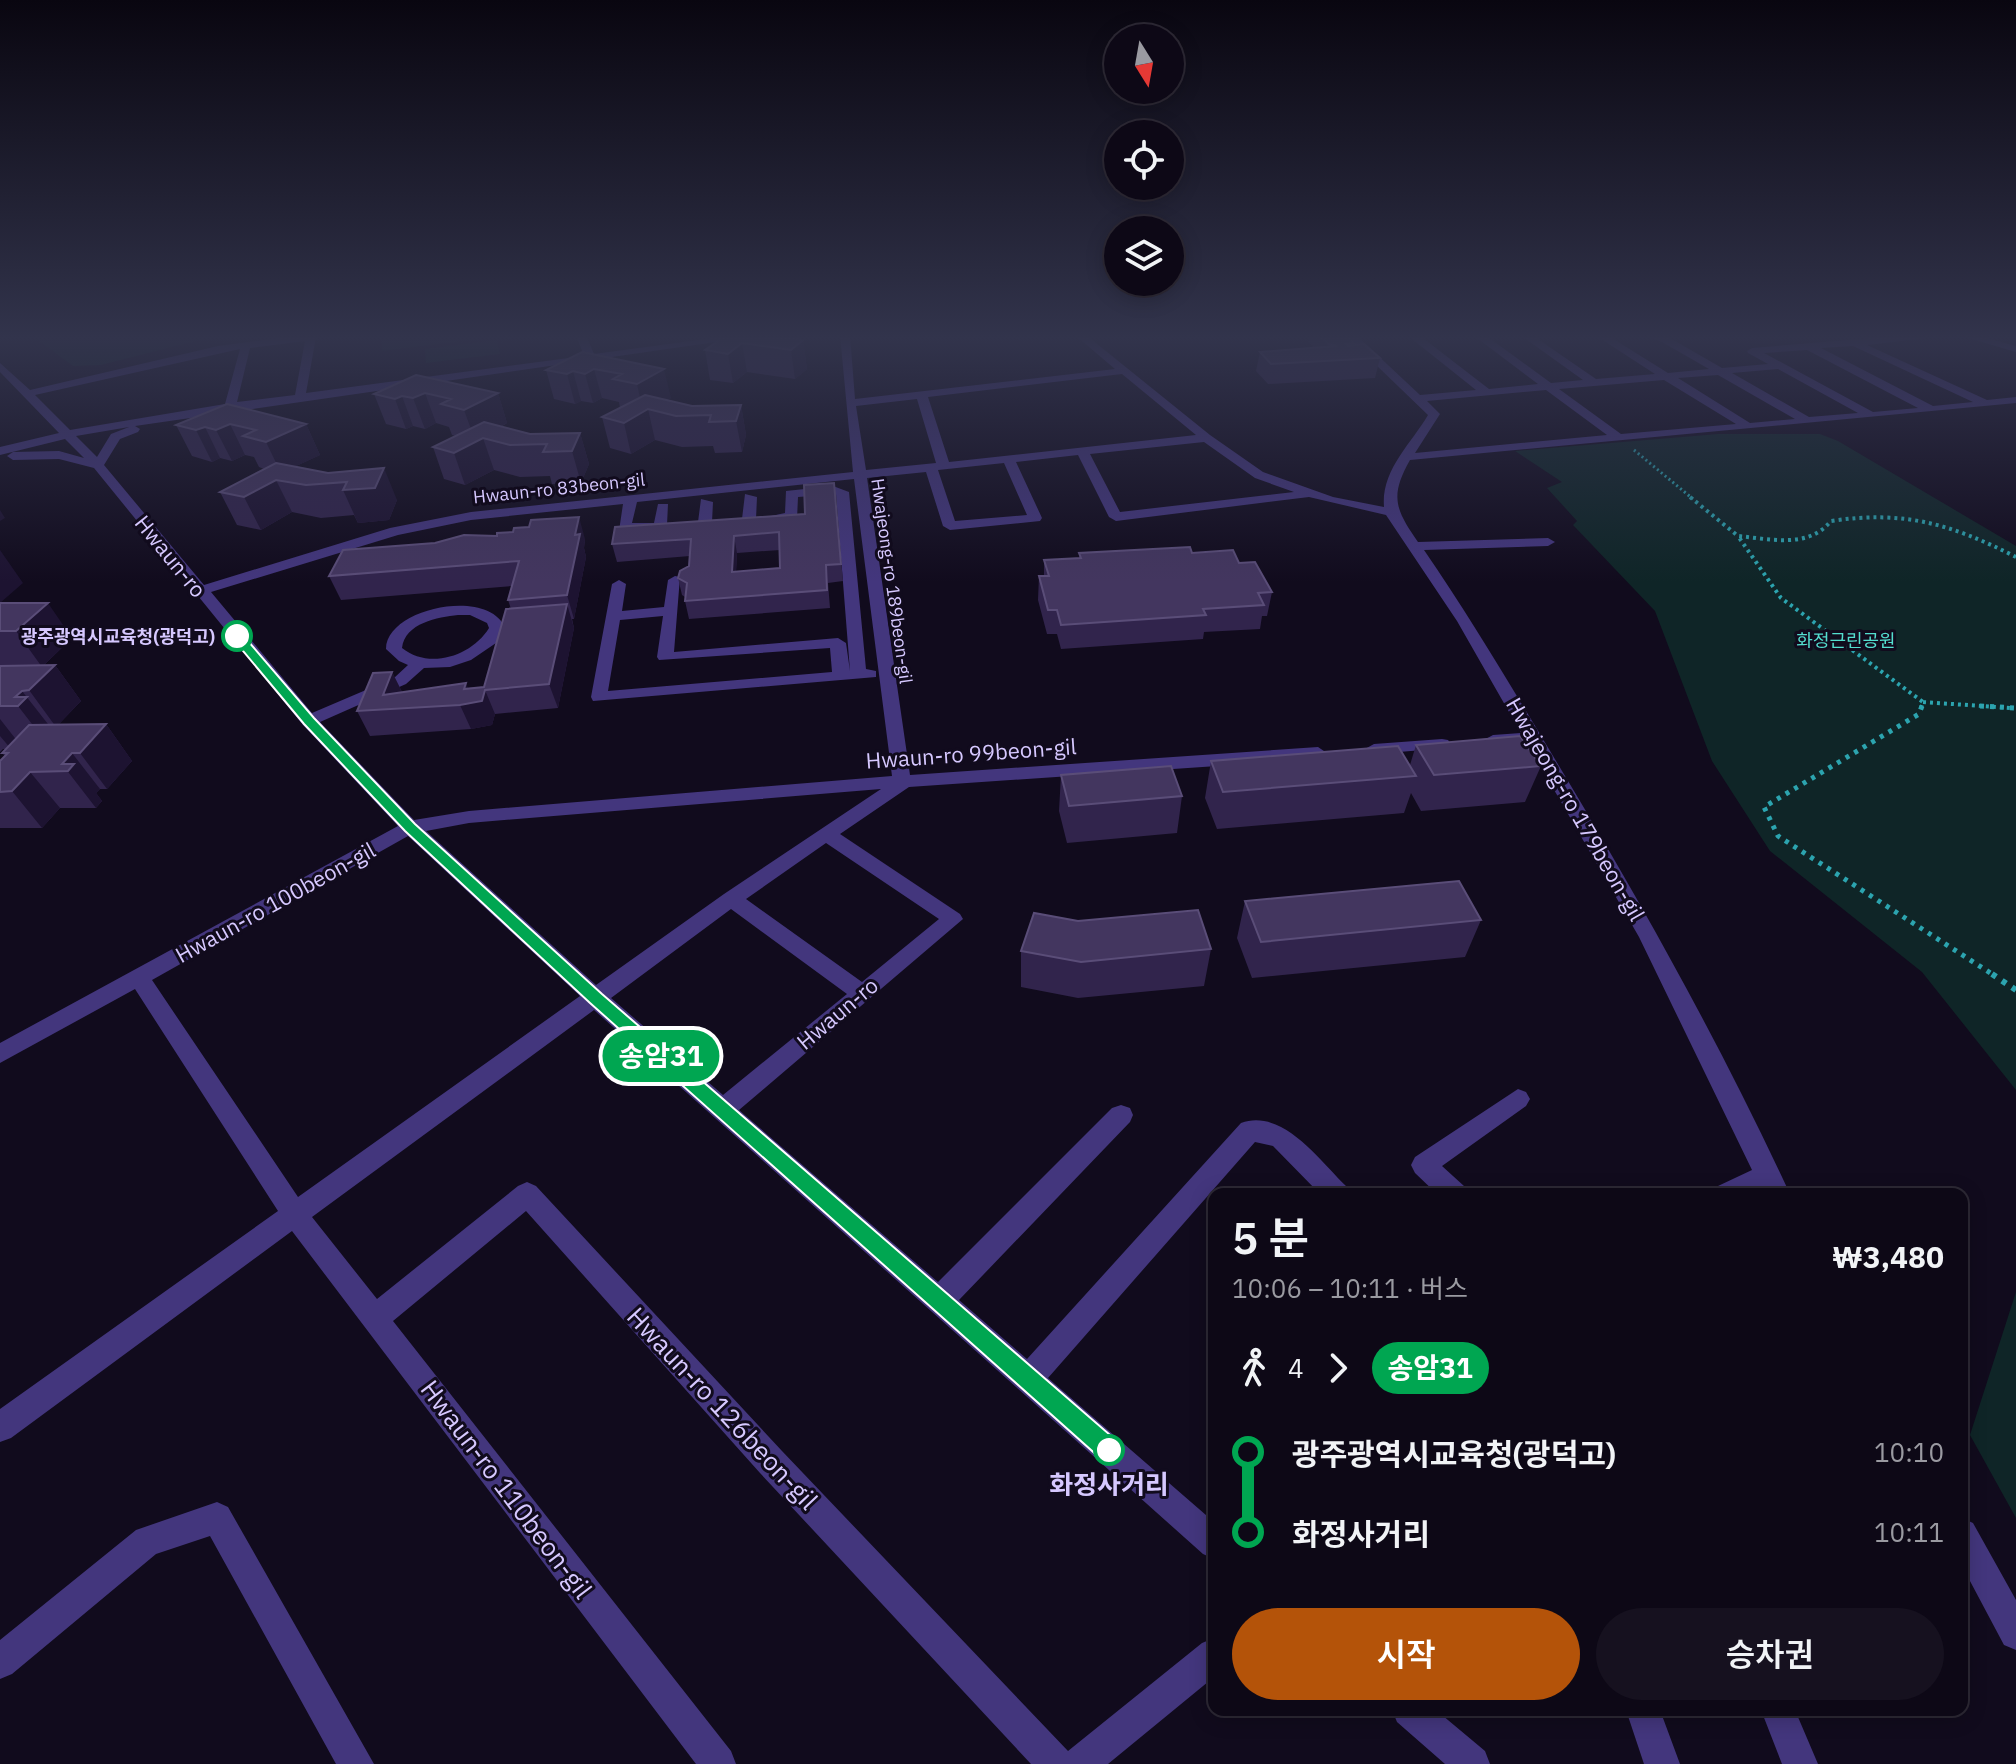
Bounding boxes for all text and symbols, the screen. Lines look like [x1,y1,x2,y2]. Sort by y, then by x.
north arrow [1104,24,1184,104]
map controls [1104,24,1184,296]
button: locate [1104,120,1184,200]
button: layers [1104,216,1184,296]
street label: Hwaun-ro 83beon-gil [472,468,646,508]
street label: Hwajeong-ro 189beon-gil [866,477,918,685]
street label: Hwaun-ro [129,509,213,603]
marker: 광주광역시교육청(광덕고) [222,621,252,651]
place label: 광주광역시교육청(광덕고) [21,625,215,648]
park label: 화정근린공원 [1796,629,1896,652]
street label: Hwajeong-ro 179beon-gil [1500,692,1652,926]
street label: Hwaun-ro 99beon-gil [865,731,1077,775]
street label: Hwaun-ro 100beon-gil [170,835,380,969]
street label: Hwaun-ro [790,970,884,1056]
line badge: 송암31 [605,1030,717,1082]
text: 송암31 [618,1037,704,1074]
text: 5 분 [1232,1209,1309,1266]
text: ₩3,480 [1832,1237,1944,1276]
text: 10:06 – 10:11 · 버스 [1232,1271,1468,1305]
street label: Hwaun-ro 126beon-gil [620,1299,826,1517]
icon: walk [1232,1346,1276,1390]
icon: forward [1316,1346,1360,1390]
text: 송암31 [1388,1349,1473,1386]
text: 4 [1288,1351,1304,1385]
street label: Hwaun-ro 110beon-gil [414,1373,600,1605]
text: 광주광역시교육청(광덕고) [1292,1434,1616,1473]
marker: 화정사거리 [1094,1435,1124,1465]
text: 10:10 [1874,1435,1944,1469]
place label: 화정사거리 [1049,1467,1169,1501]
text: 화정사거리 [1292,1514,1430,1553]
text: 10:11 [1874,1515,1944,1549]
button: 시작 [1232,1608,1580,1700]
button: 승차권 [1596,1608,1944,1700]

